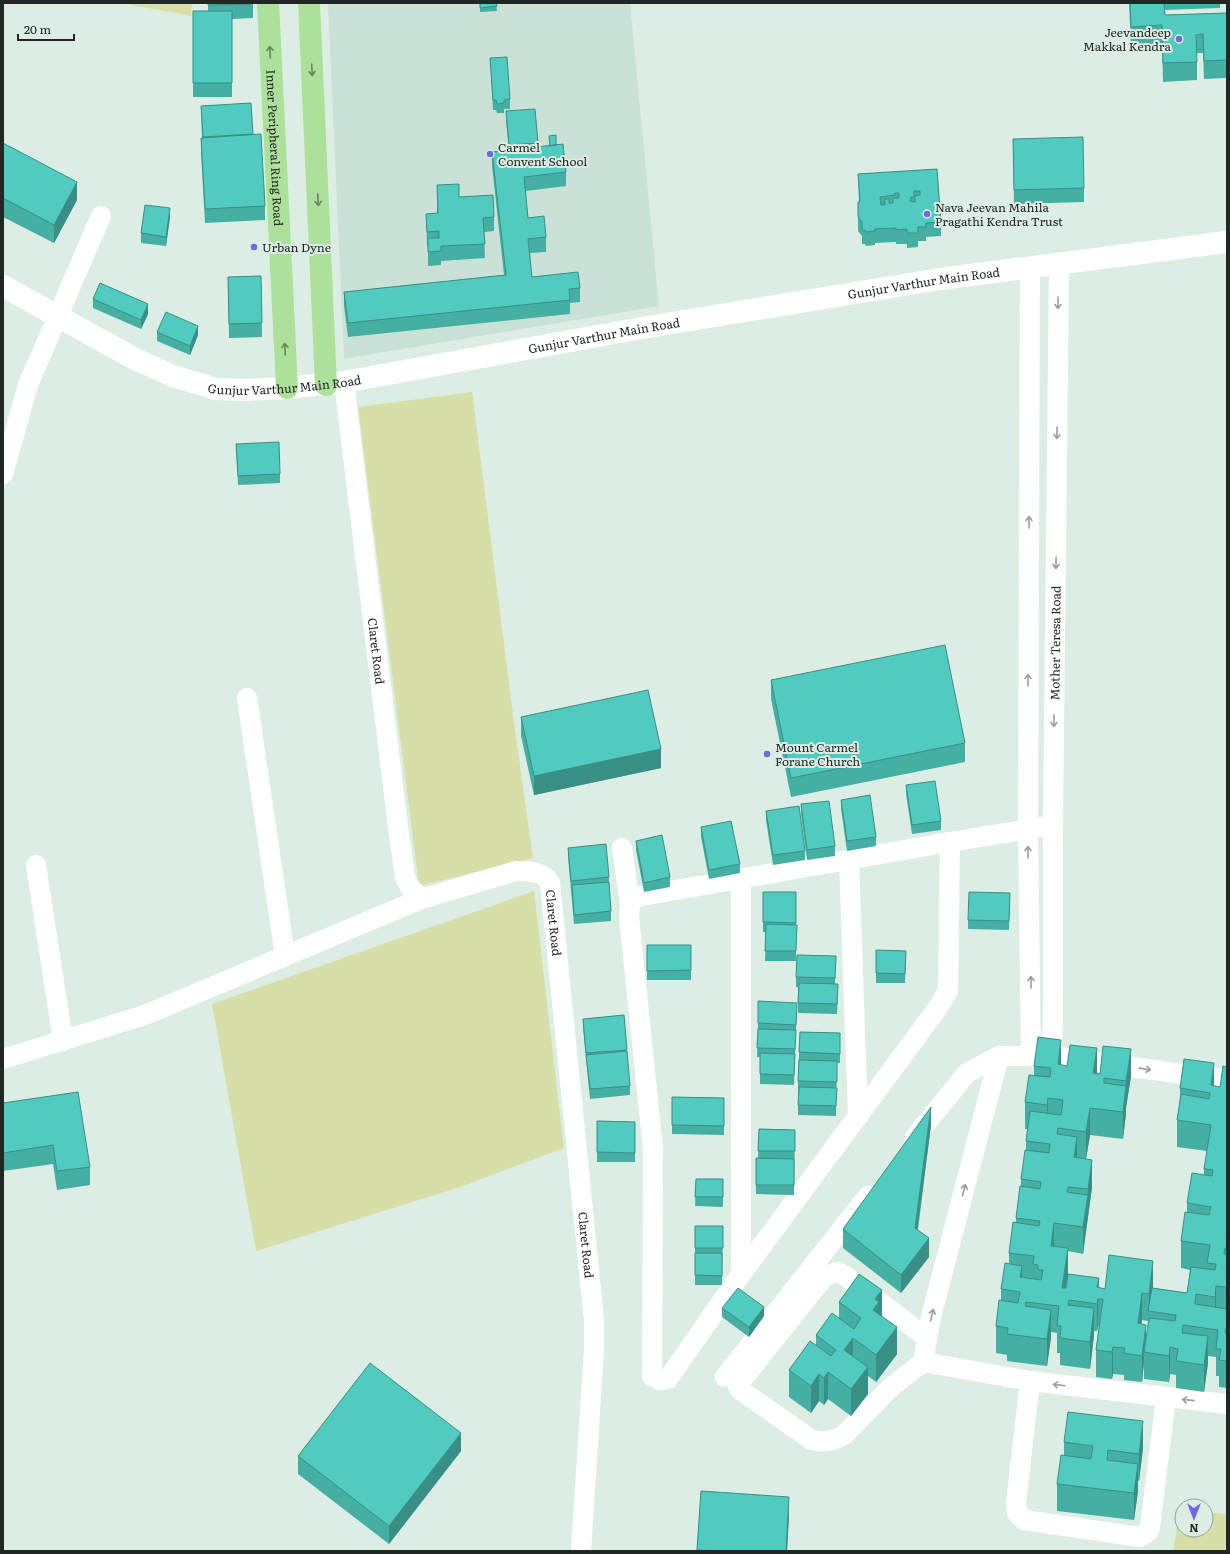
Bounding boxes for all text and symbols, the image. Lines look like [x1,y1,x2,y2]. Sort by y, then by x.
scale bar [18,16,74,42]
text: 20 m [24,20,51,38]
place label: Jeevandeep Makkal Kendra [1083,23,1172,55]
marker: Jeevandeep Makkal Kendra [1174,34,1184,44]
one-way arrow [267,46,274,59]
one-way arrow [309,63,316,76]
street label: Inner Peripheral Ring Road [262,69,288,227]
place label: Carmel Convent School [498,138,587,170]
marker: Carmel Convent School [485,149,495,159]
one-way arrow [314,193,322,206]
place label: Nava Jeevan Mahila Pragathi Kendra Trust [935,198,1063,230]
marker: Nava Jeevan Mahila Pragathi Kendra Trust [922,209,932,219]
place label: Urban Dyne [262,238,331,256]
marker: Urban Dyne [249,242,259,252]
street label: Gunjur Varthur Main Road [846,262,1002,303]
one-way arrow [1054,296,1062,309]
street label: Gunjur Varthur Main Road [527,313,682,357]
one-way arrow [281,343,289,356]
street label: Gunjur Varthur Main Road [205,370,363,399]
one-way arrow [1053,426,1061,439]
one-way arrow [1025,516,1033,529]
one-way arrow [1052,556,1060,569]
street label: Mother Teresa Road [1045,585,1065,701]
street label: Claret Road [364,617,390,686]
one-way arrow [1024,674,1032,687]
one-way arrow [1050,714,1058,727]
place label: Mount Carmel Forane Church [775,738,860,770]
marker: Mount Carmel Forane Church [762,749,772,759]
one-way arrow [1024,846,1032,859]
street label: Claret Road [542,889,566,957]
one-way arrow [1027,976,1035,989]
one-way arrow [1138,1065,1151,1073]
one-way arrow [961,1183,969,1196]
street label: Claret Road [574,1211,599,1280]
one-way arrow [928,1309,936,1322]
one-way arrow [1053,1381,1066,1389]
one-way arrow [1182,1397,1195,1404]
north arrow [1174,1498,1214,1538]
text: N [1189,1521,1199,1537]

